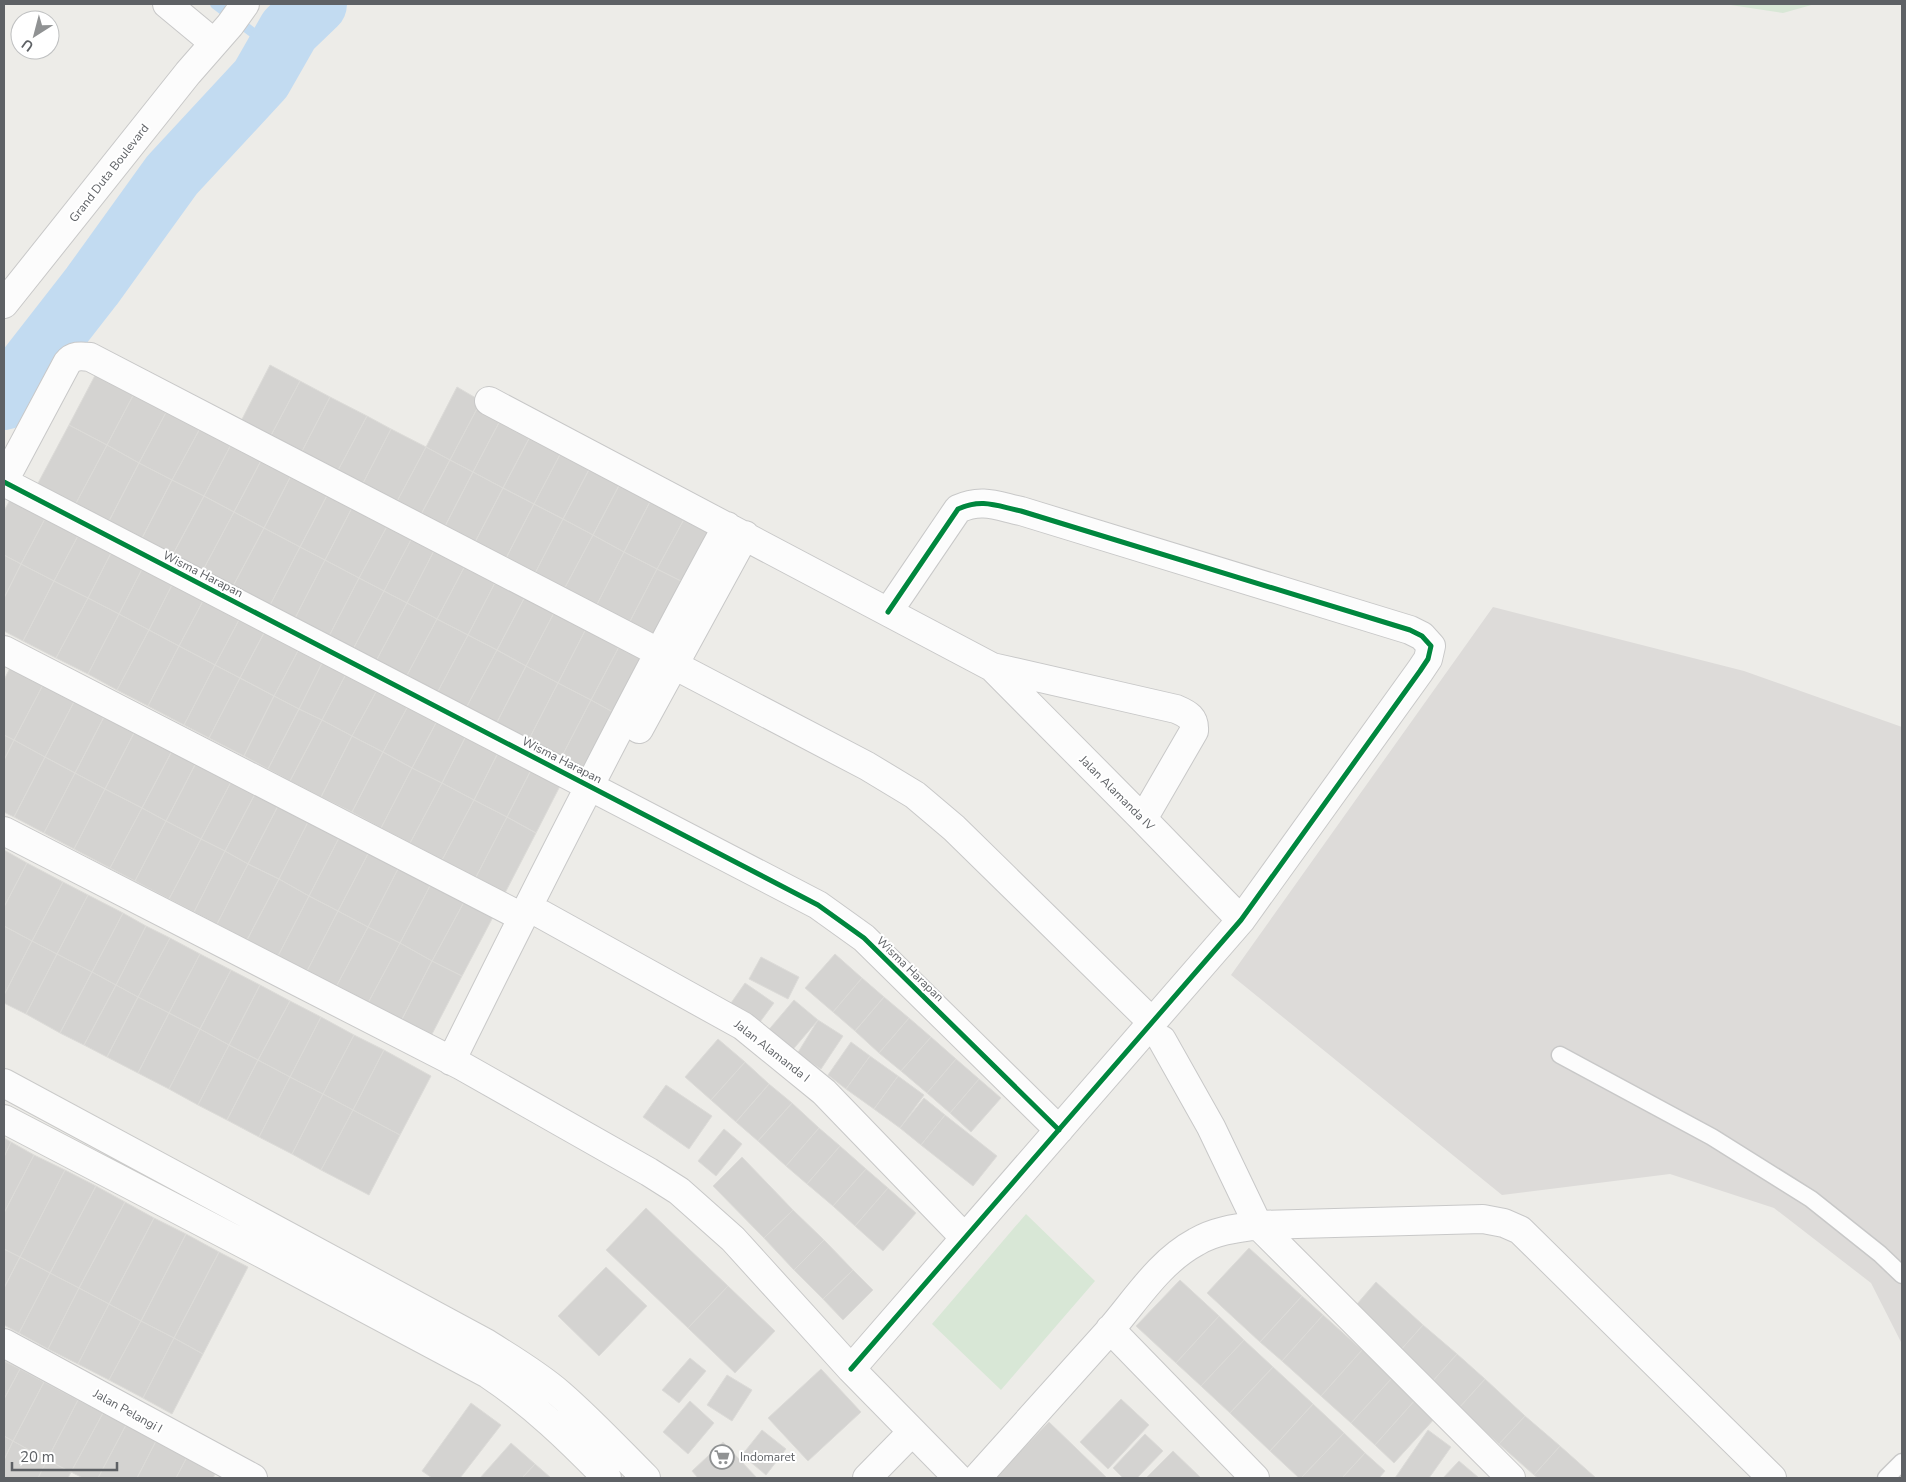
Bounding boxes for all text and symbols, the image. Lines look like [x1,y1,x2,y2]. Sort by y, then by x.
north arrow [10,10,60,60]
text: U [18,34,37,56]
street label: Grand Duta Boulevard [66,121,152,225]
street label: Wisma Harapan [160,547,246,601]
street label: Wisma Harapan [519,733,605,787]
street label: Jalan Alamanda IV [1075,751,1159,835]
street label: Wisma Harapan [873,933,947,1005]
street label: Jalan Alamanda I [730,1016,813,1086]
street label: Jalan Pelangi I [90,1385,165,1437]
scale bar [12,1440,118,1472]
supermarket icon: Indomaret [709,1444,735,1470]
text: 20 m [20,1447,55,1467]
place label: Indomaret [740,1449,796,1465]

